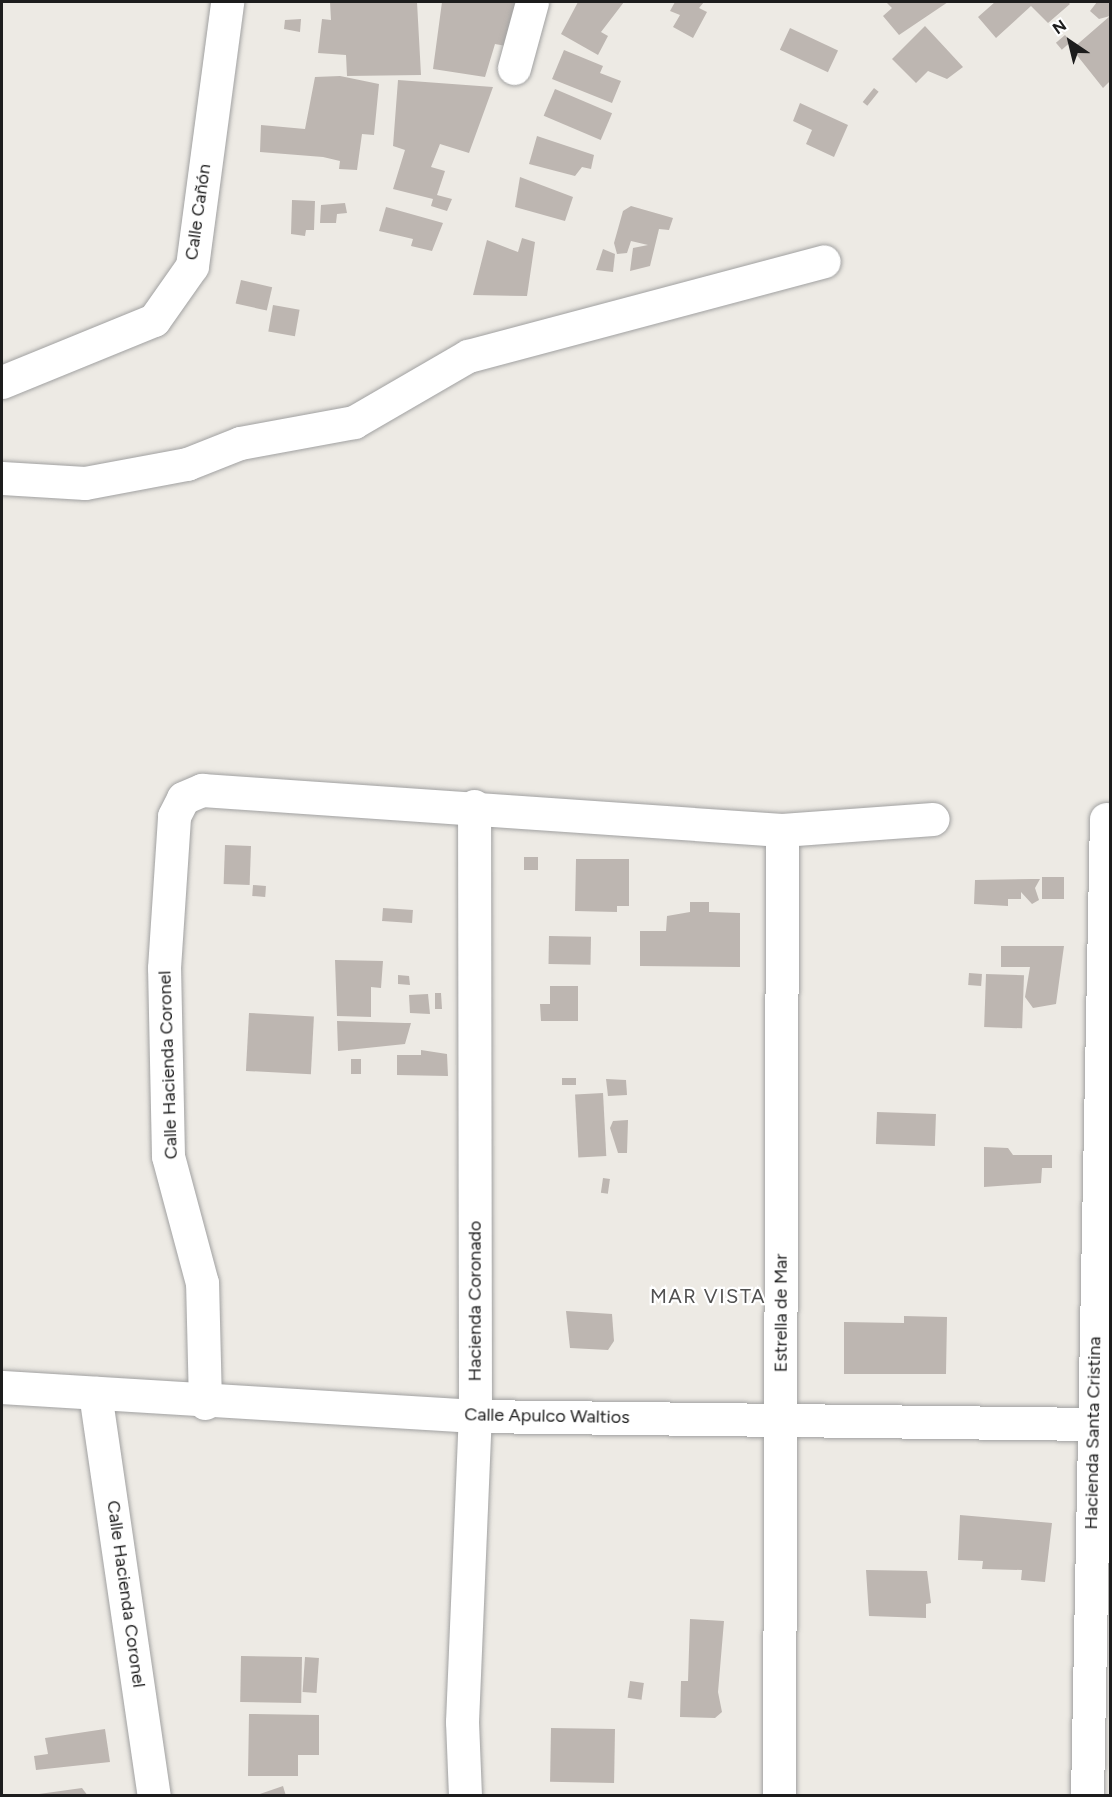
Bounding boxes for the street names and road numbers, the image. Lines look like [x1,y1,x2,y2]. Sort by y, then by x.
street label: Calle Cañón [181,162,215,262]
street label: Calle Hacienda Coronel [154,970,182,1160]
street label: Hacienda Coronado [464,1221,486,1381]
street label: Estrella de Mar [770,1254,792,1372]
street label: Hacienda Santa Cristina [1081,1336,1105,1530]
street label: Calle Apulco Waltios [464,1404,630,1428]
street label: Calle Hacienda Coronel [102,1499,150,1689]

